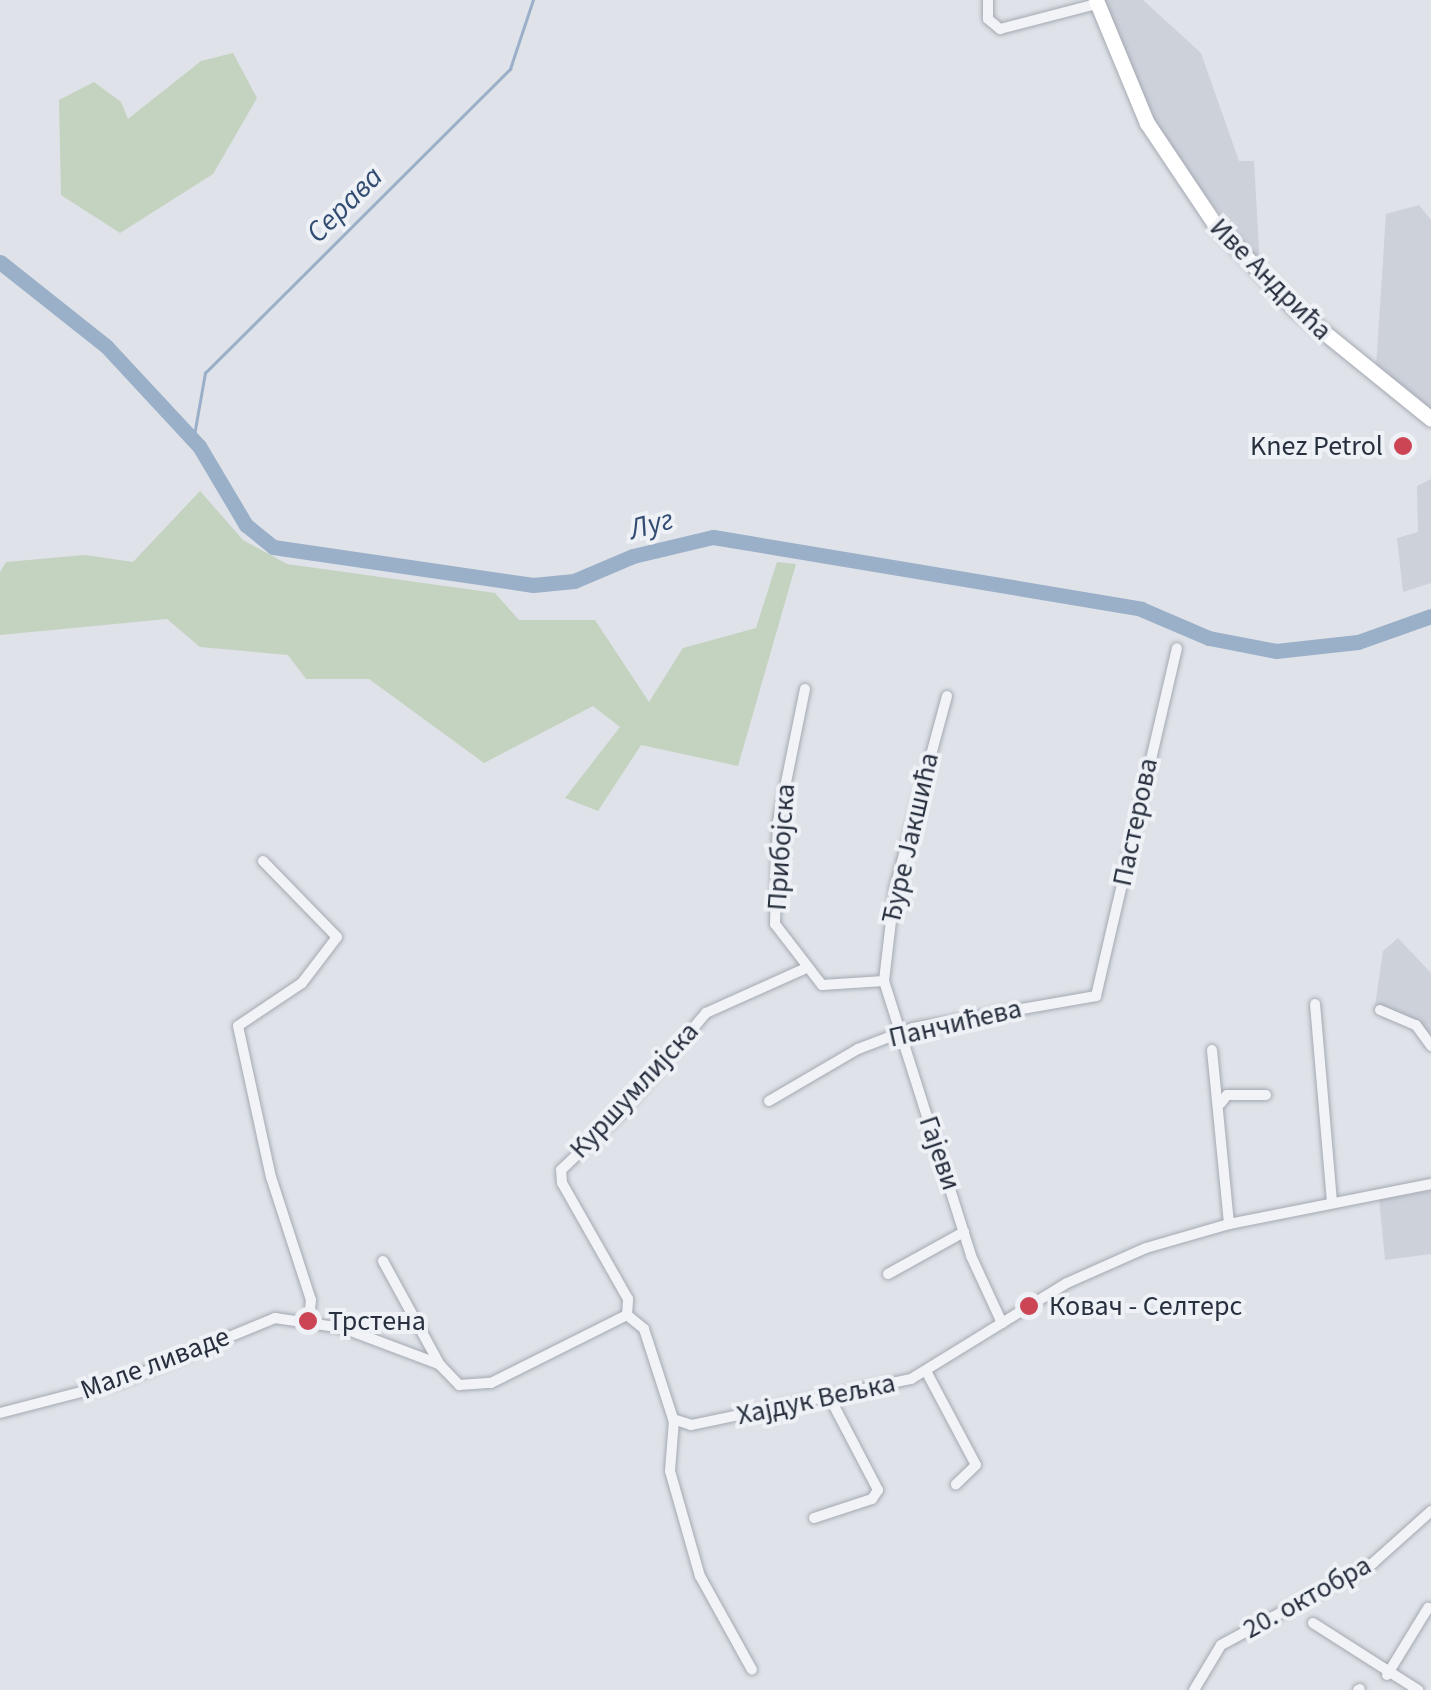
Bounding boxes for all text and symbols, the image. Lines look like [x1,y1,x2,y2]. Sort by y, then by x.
water label: Серава [299,159,391,251]
street label: Иве Андрића [1203,211,1339,347]
place label: Knez Petrol [1250,429,1383,463]
marker: Knez Petrol [1392,435,1414,457]
water label: Луг [625,502,677,548]
street label: Ђуре Јакшића [874,749,946,927]
street label: Пастерова [1105,755,1165,889]
street label: Прибојска [760,782,802,912]
street label: Панчићева [885,991,1025,1055]
street label: Куршумлијска [562,1015,706,1165]
street label: Гајеви [912,1111,968,1195]
place label: Ковач - Селтерс [1049,1289,1242,1323]
marker: Ковач - Селтерс [1018,1295,1040,1317]
place label: Трстена [328,1304,426,1338]
marker: Трстена [297,1310,319,1332]
street label: Мале ливаде [76,1319,234,1407]
street label: Хајдук Вељка [734,1366,898,1432]
street label: 20. октобра [1237,1548,1377,1646]

